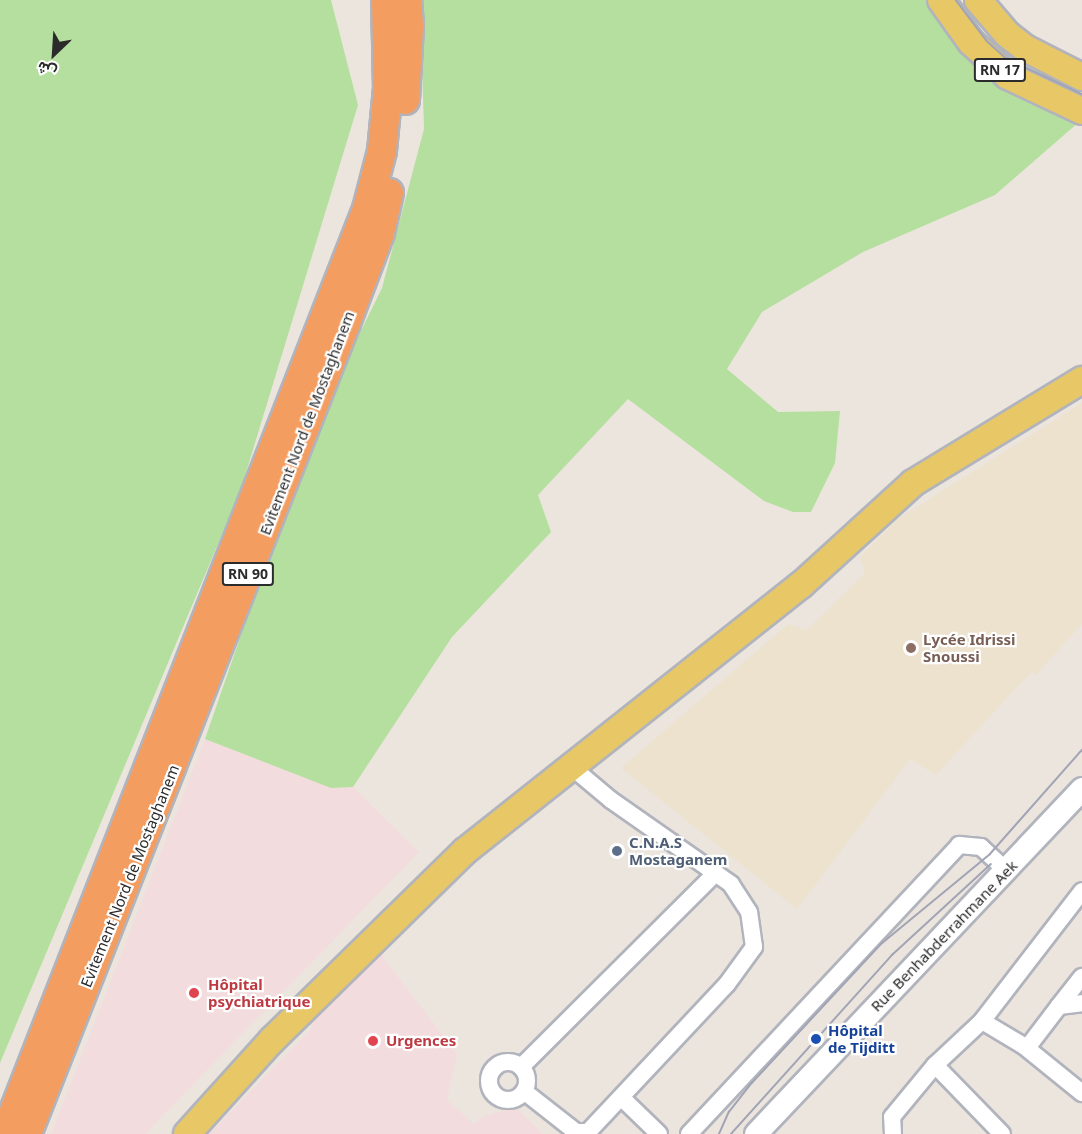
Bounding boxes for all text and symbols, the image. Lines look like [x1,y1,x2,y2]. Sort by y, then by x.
north arrow [24,24,84,84]
text: ش [33,56,60,84]
road number: RN 17 [973,59,1027,81]
street label: Evitement Nord de Mostaghanem [256,309,358,537]
road number: RN 90 [221,563,275,585]
place label: Lycée Idrissi Snoussi [923,630,1016,665]
marker: Lycée Idrissi Snoussi [904,641,918,655]
street label: Evitement Nord de Mostaghanem [77,762,183,990]
place label: C.N.A.S Mostaganem [629,833,727,868]
marker: C.N.A.S Mostaganem [610,844,624,858]
street label: Rue Benhabderrahmane Aek [867,857,1021,1015]
place label: Hôpital psychiatrique [208,975,310,1010]
marker: Hôpital psychiatrique [185,984,203,1002]
place label: Hôpital de Tijditt [828,1021,895,1056]
marker: Urgences [364,1032,382,1050]
place label: Urgences [386,1032,456,1050]
marker: Hôpital de Tijditt [809,1032,823,1046]

